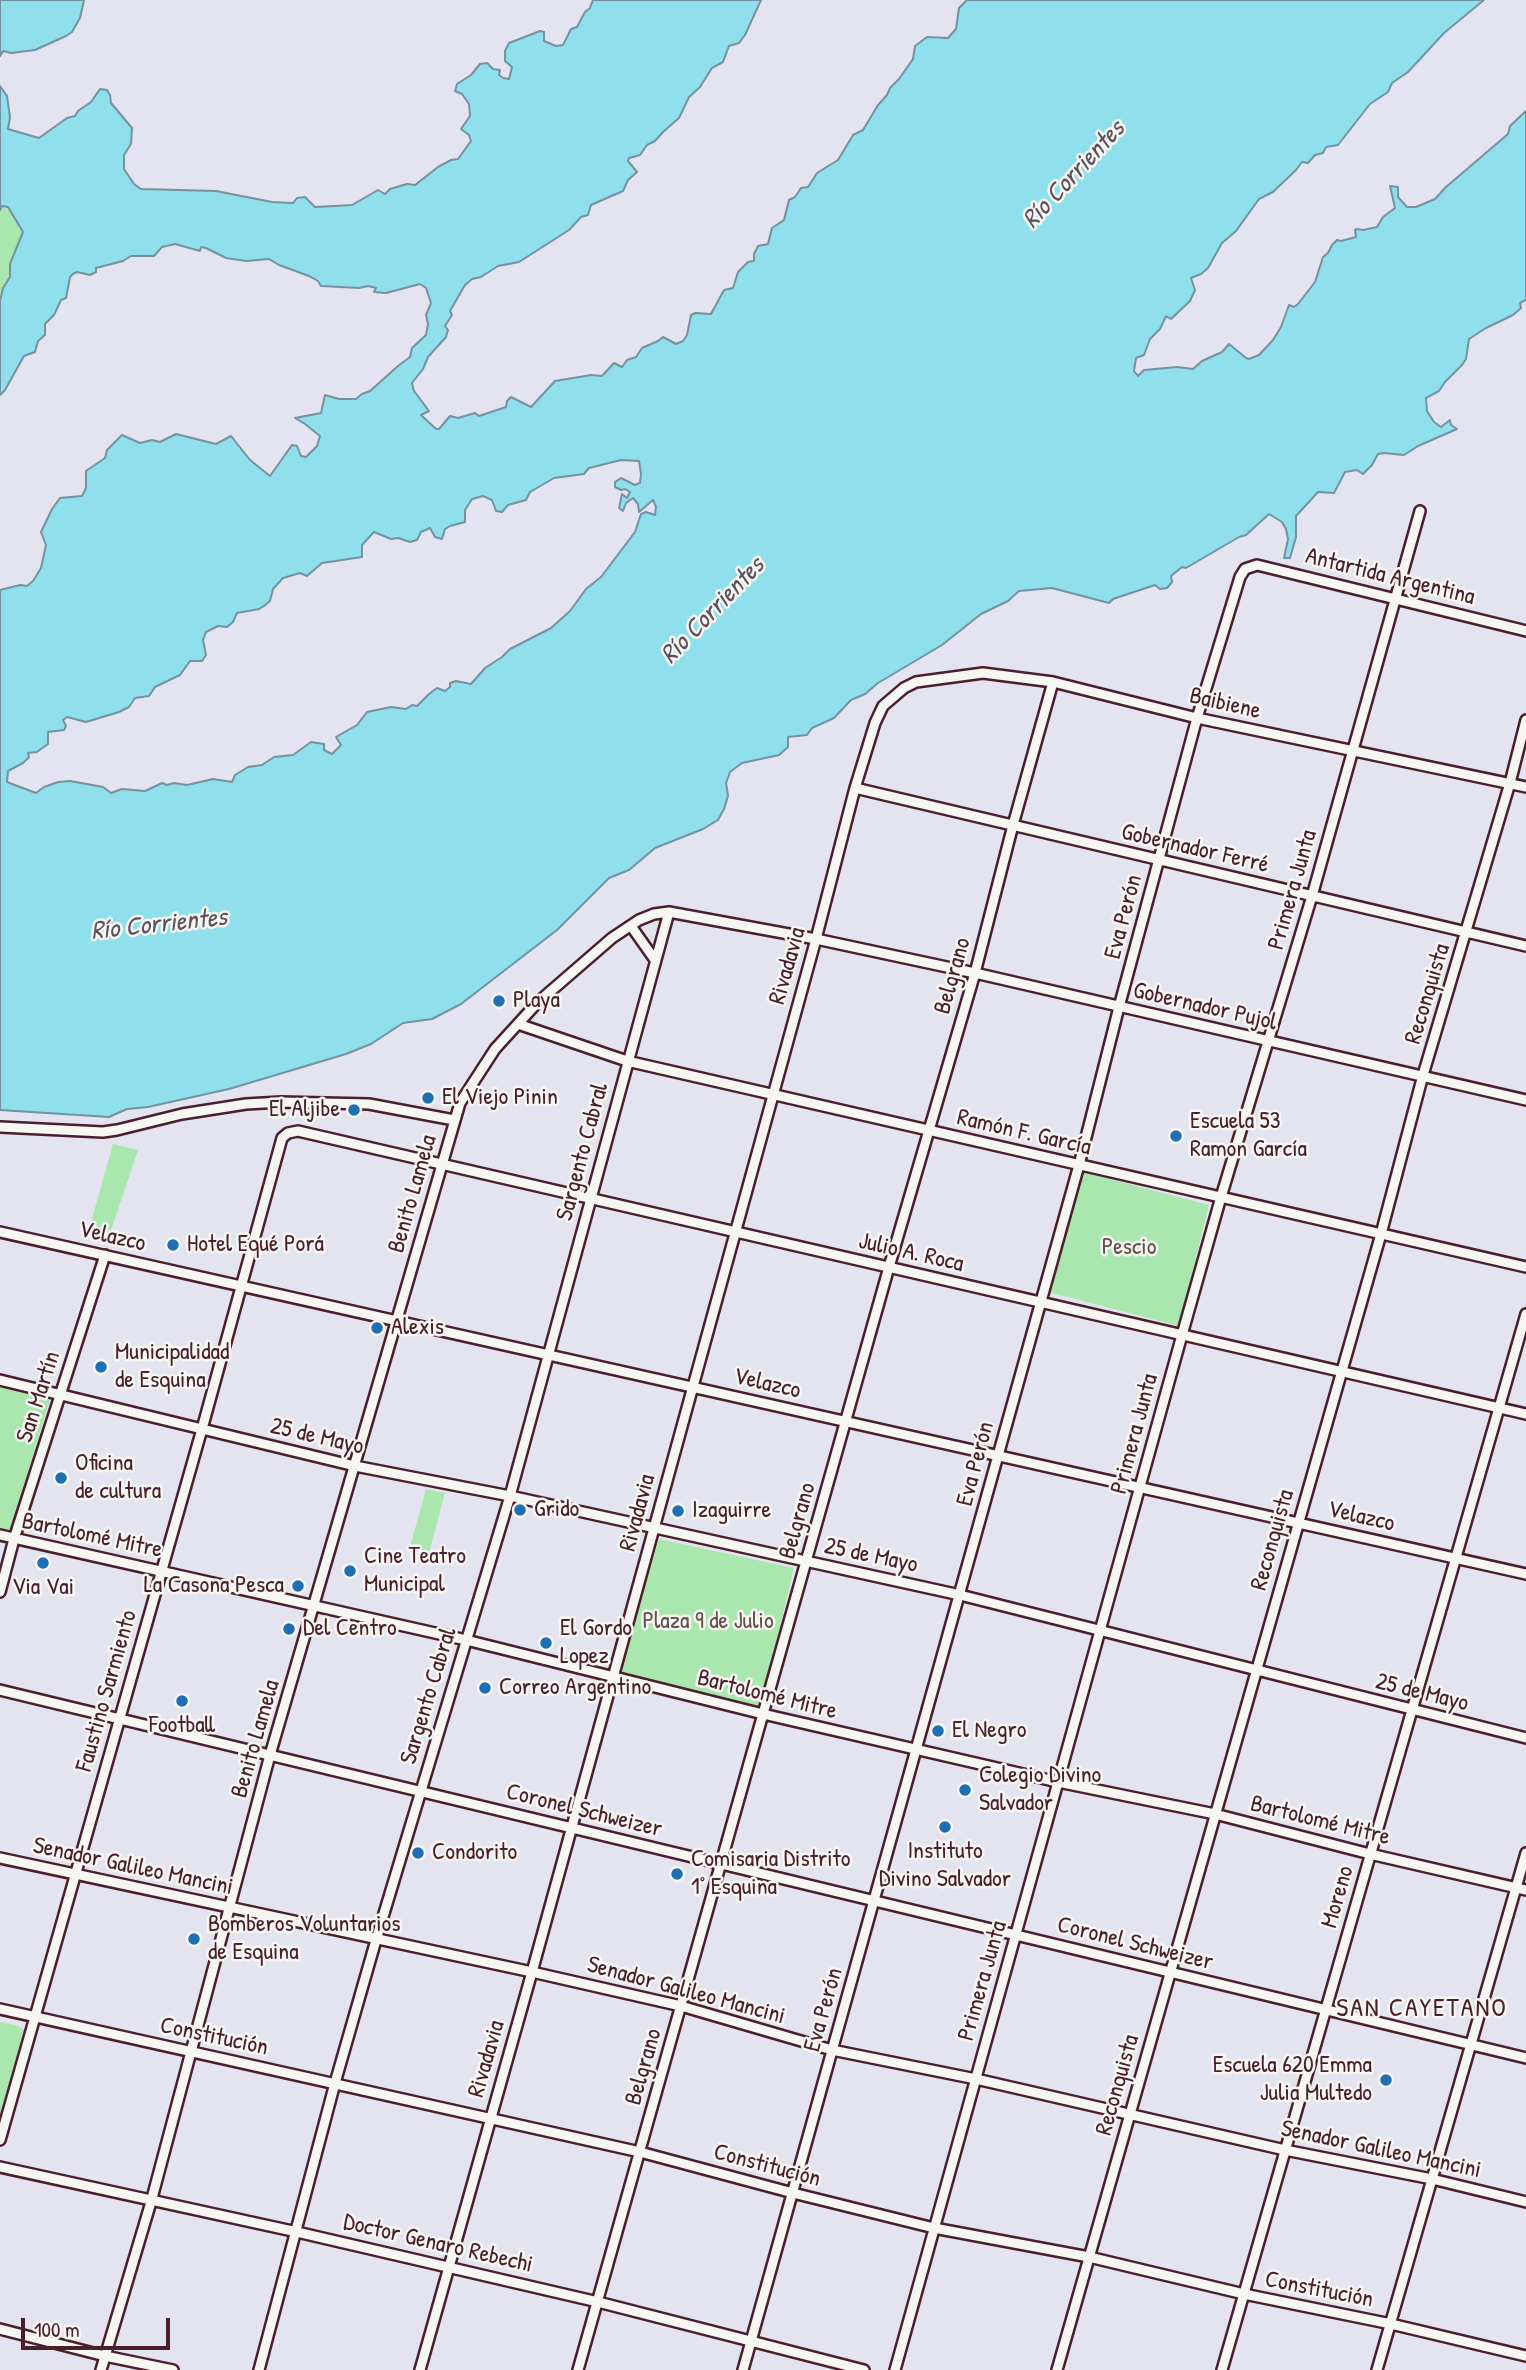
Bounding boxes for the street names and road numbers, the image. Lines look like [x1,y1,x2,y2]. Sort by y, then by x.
street label: Antartida Argentina [1302,542,1478,612]
street label: Baibiene [1187,682,1263,726]
street label: Gobernador Ferré [1118,818,1272,880]
street label: Primera Junta [1262,827,1324,953]
street label: Eva Perón [1099,872,1149,962]
street label: Rivadavia [763,924,813,1008]
street label: Belgrano [928,935,978,1017]
street label: Reconquista [1399,940,1457,1048]
street label: Gobernador Pujol [1130,976,1280,1038]
street label: Sargento Cabral [551,1080,615,1224]
street label: Ramón F. García [954,1104,1094,1162]
street label: Benito Lamela [382,1132,444,1256]
street label: Velazco [76,1215,148,1259]
street label: Julio A. Roca [856,1227,966,1279]
street label: San Martín [11,1348,67,1446]
street label: Velazco [731,1362,803,1406]
street label: Primera Junta [1105,1371,1165,1497]
street label: 25 de Mayo [268,1412,366,1462]
street label: Eva Perón [951,1419,1001,1509]
street label: Rivadavia [614,1471,662,1555]
street label: Belgrano [773,1480,823,1562]
street label: Reconquista [1245,1486,1301,1594]
street label: Velazco [1325,1495,1397,1539]
street label: Bartolomé Mitre [19,1507,165,1565]
street label: 25 de Mayo [822,1532,920,1580]
street label: Faustino Sarmiento [70,1607,144,1775]
street label: Sargento Cabral [395,1624,463,1768]
street label: Bartolomé Mitre [694,1664,840,1726]
street label: 25 de Mayo [1373,1668,1471,1718]
street label: Benito Lamela [225,1677,287,1801]
street label: Coronel Schweizer [503,1778,665,1844]
street label: Bartolomé Mitre [1247,1790,1393,1852]
street label: Senador Galileo Mancini [30,1832,236,1902]
street label: Moreno [1315,1863,1361,1931]
street label: Coronel Schweizer [1054,1911,1216,1977]
street label: Primera Junta [952,1918,1014,2044]
street label: Senador Galileo Mancini [584,1951,788,2031]
street label: Eva Perón [798,1965,850,2055]
street label: Constitución [157,2012,271,2062]
street label: Rivadavia [462,2017,512,2101]
street label: Belgrano [619,2026,669,2108]
street label: Reconquista [1090,2031,1146,2139]
street label: Senador Galileo Mancini [1278,2115,1484,2185]
street label: Constitución [710,2138,824,2194]
street label: Doctor Genaro Rebechi [340,2208,536,2280]
street label: Constitución [1262,2265,1376,2315]

